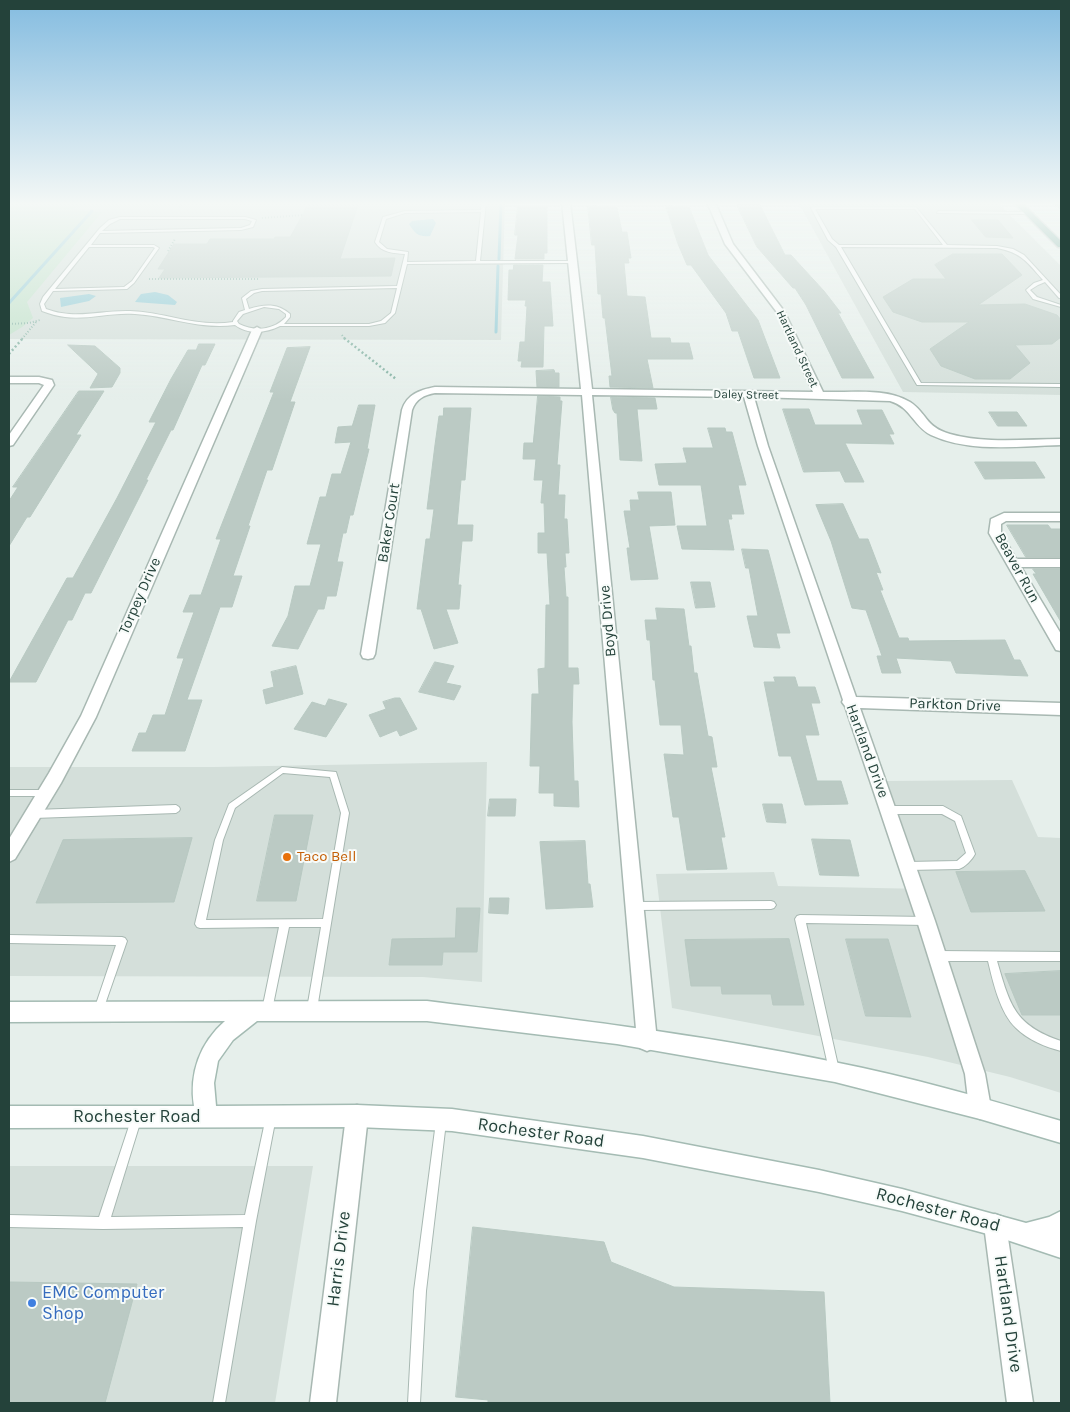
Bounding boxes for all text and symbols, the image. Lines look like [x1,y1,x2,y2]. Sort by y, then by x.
street label: Hartland Street [773,308,821,390]
street label: Daley Street [713,387,779,403]
street label: Baker Court [374,482,404,564]
street label: Beaver Run [991,530,1043,606]
street label: Torpey Drive [115,555,165,637]
street label: Boyd Drive [596,584,620,658]
street label: Parkton Drive [909,694,1001,716]
street label: Hartland Drive [842,702,892,800]
place label: Taco Bell [297,848,356,866]
marker: Taco Bell [281,851,293,863]
street label: Rochester Road [73,1106,201,1128]
street label: Rochester Road [476,1113,606,1153]
street label: Rochester Road [873,1183,1003,1237]
street label: Harris Drive [322,1210,356,1308]
street label: Hartland Drive [989,1254,1027,1374]
place label: EMC Computer Shop [42,1282,164,1325]
marker: EMC Computer Shop [26,1297,38,1309]

